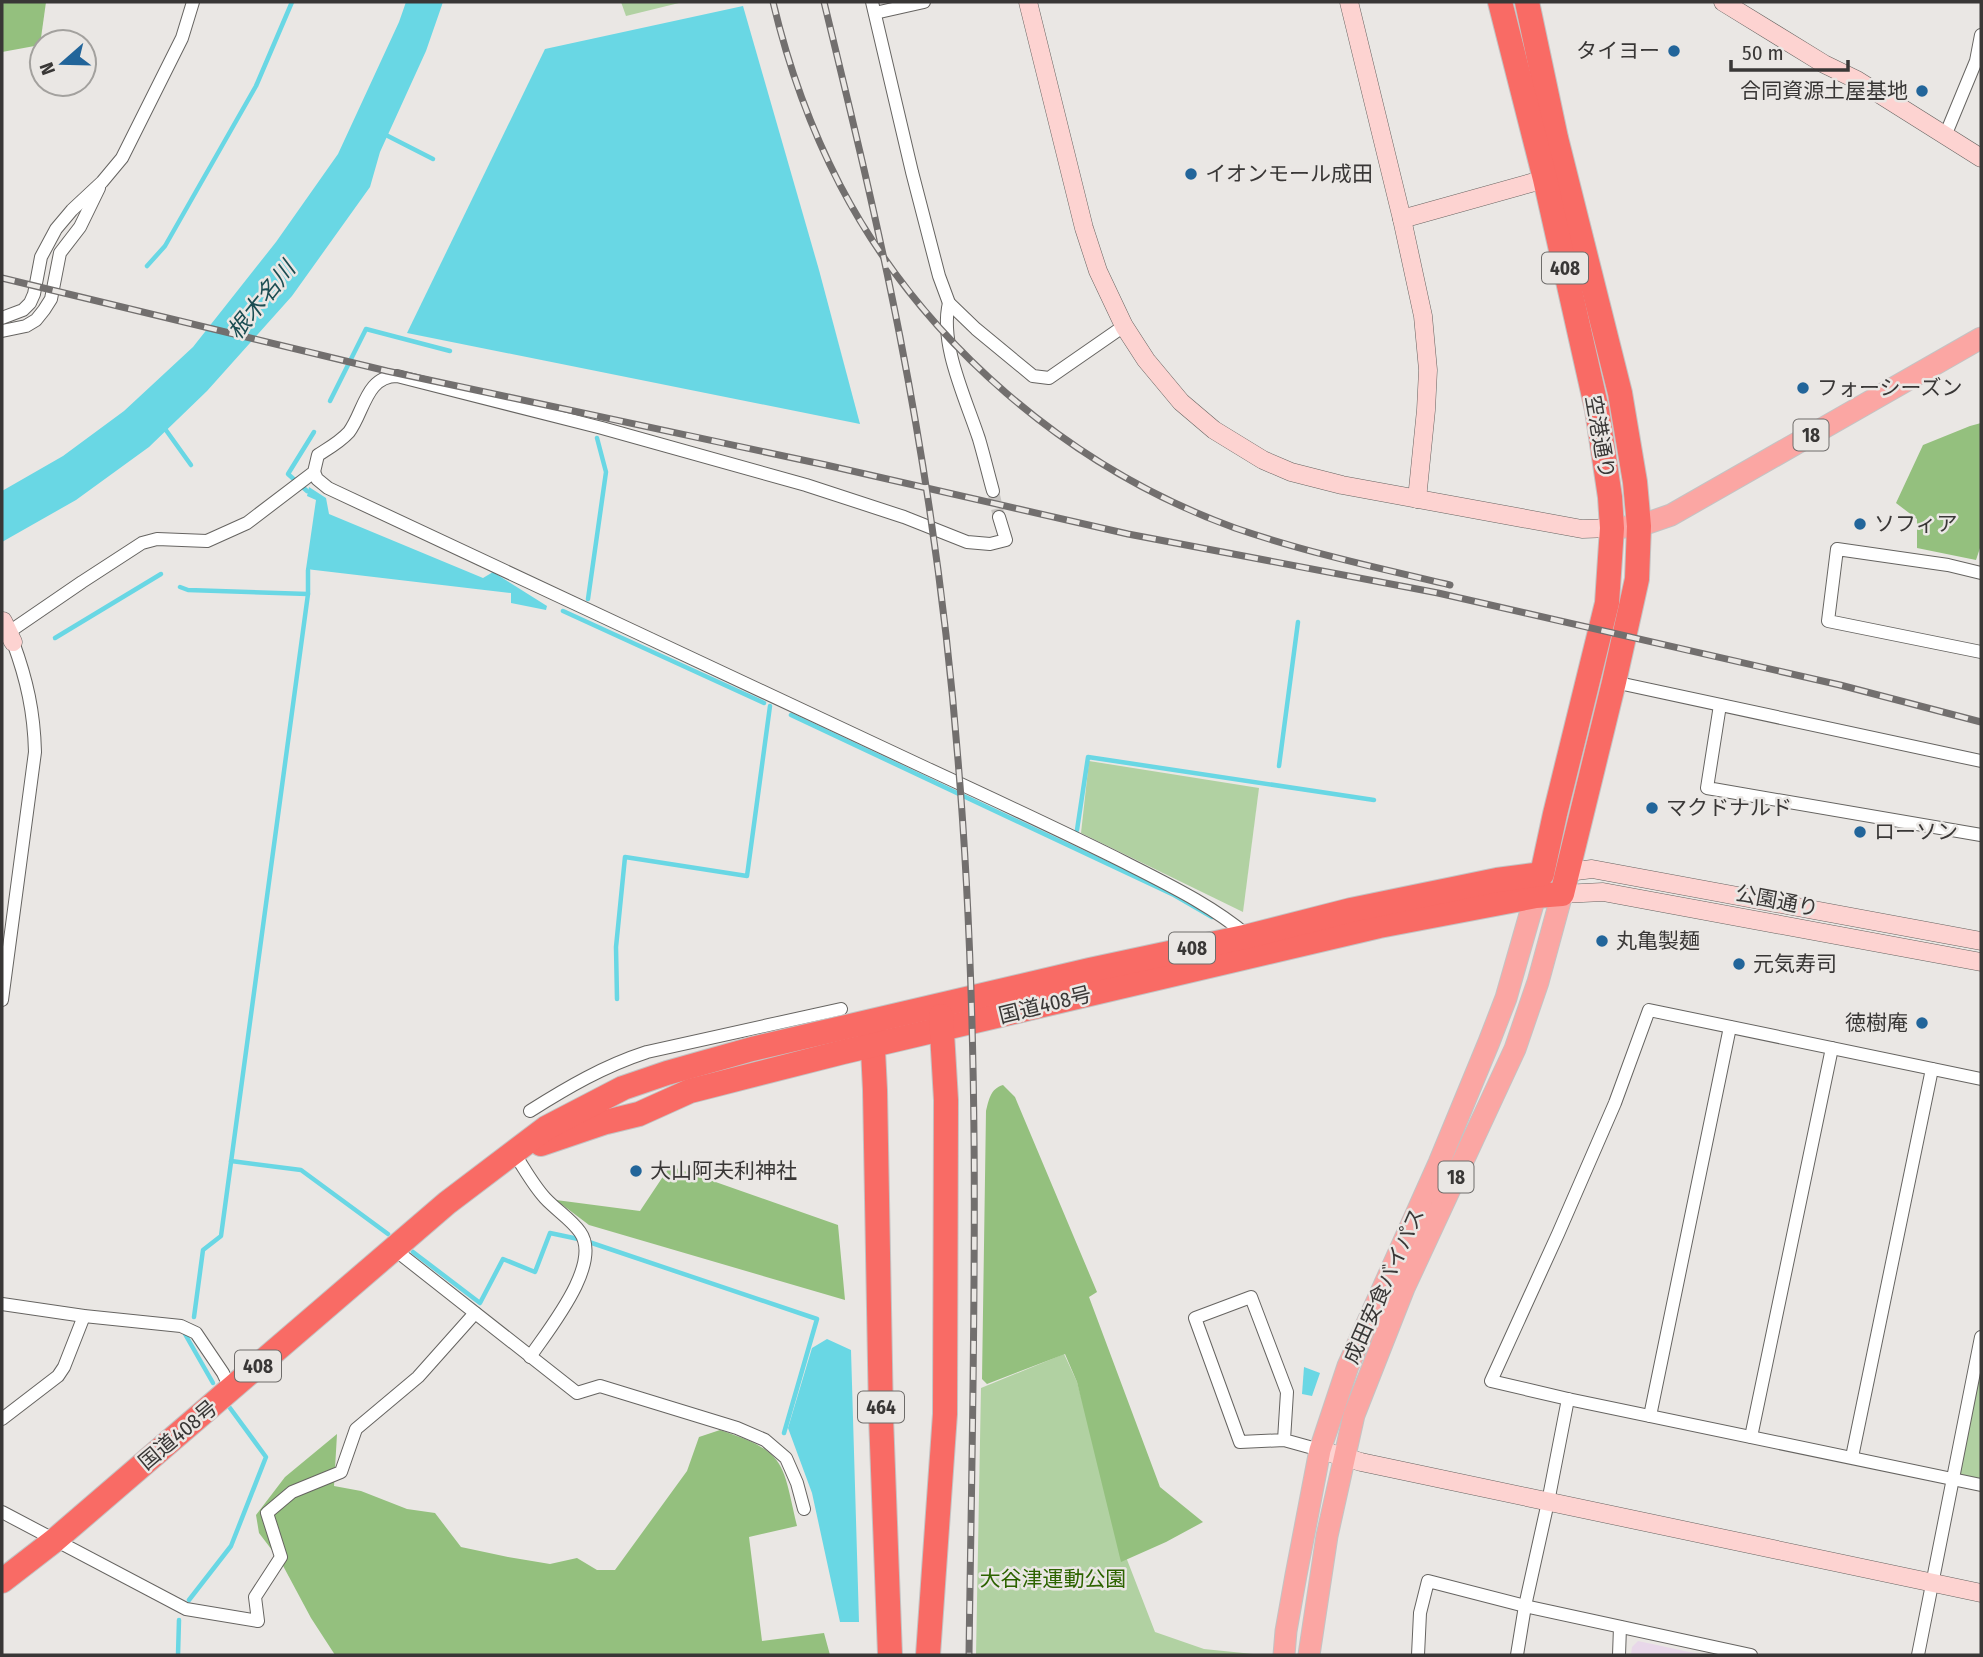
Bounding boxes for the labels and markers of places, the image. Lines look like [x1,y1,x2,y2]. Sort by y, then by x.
place label: タイヨー [1576,38,1660,64]
marker: タイヨー [1666,43,1682,59]
place label: 合同資源土屋基地 [1740,78,1908,104]
marker: 合同資源土屋基地 [1914,83,1930,99]
place label: イオンモール成田 [1205,161,1373,187]
marker: イオンモール成田 [1183,166,1199,182]
place label: フォーシーズン [1817,375,1963,401]
marker: フォーシーズン [1795,380,1811,396]
place label: ソフィア [1874,511,1958,537]
marker: ソフィア [1852,516,1868,532]
place label: マクドナルド [1666,795,1792,821]
marker: マクドナルド [1644,800,1660,816]
place label: ローソン [1874,819,1958,845]
marker: ローソン [1852,824,1868,840]
place label: 丸亀製麺 [1616,928,1700,954]
marker: 丸亀製麺 [1594,933,1610,949]
place label: 元気寿司 [1753,951,1837,977]
marker: 元気寿司 [1731,956,1747,972]
place label: 徳樹庵 [1845,1010,1908,1036]
marker: 徳樹庵 [1914,1015,1930,1031]
place label: 大山阿夫利神社 [650,1158,797,1184]
marker: 大山阿夫利神社 [628,1163,644,1179]

